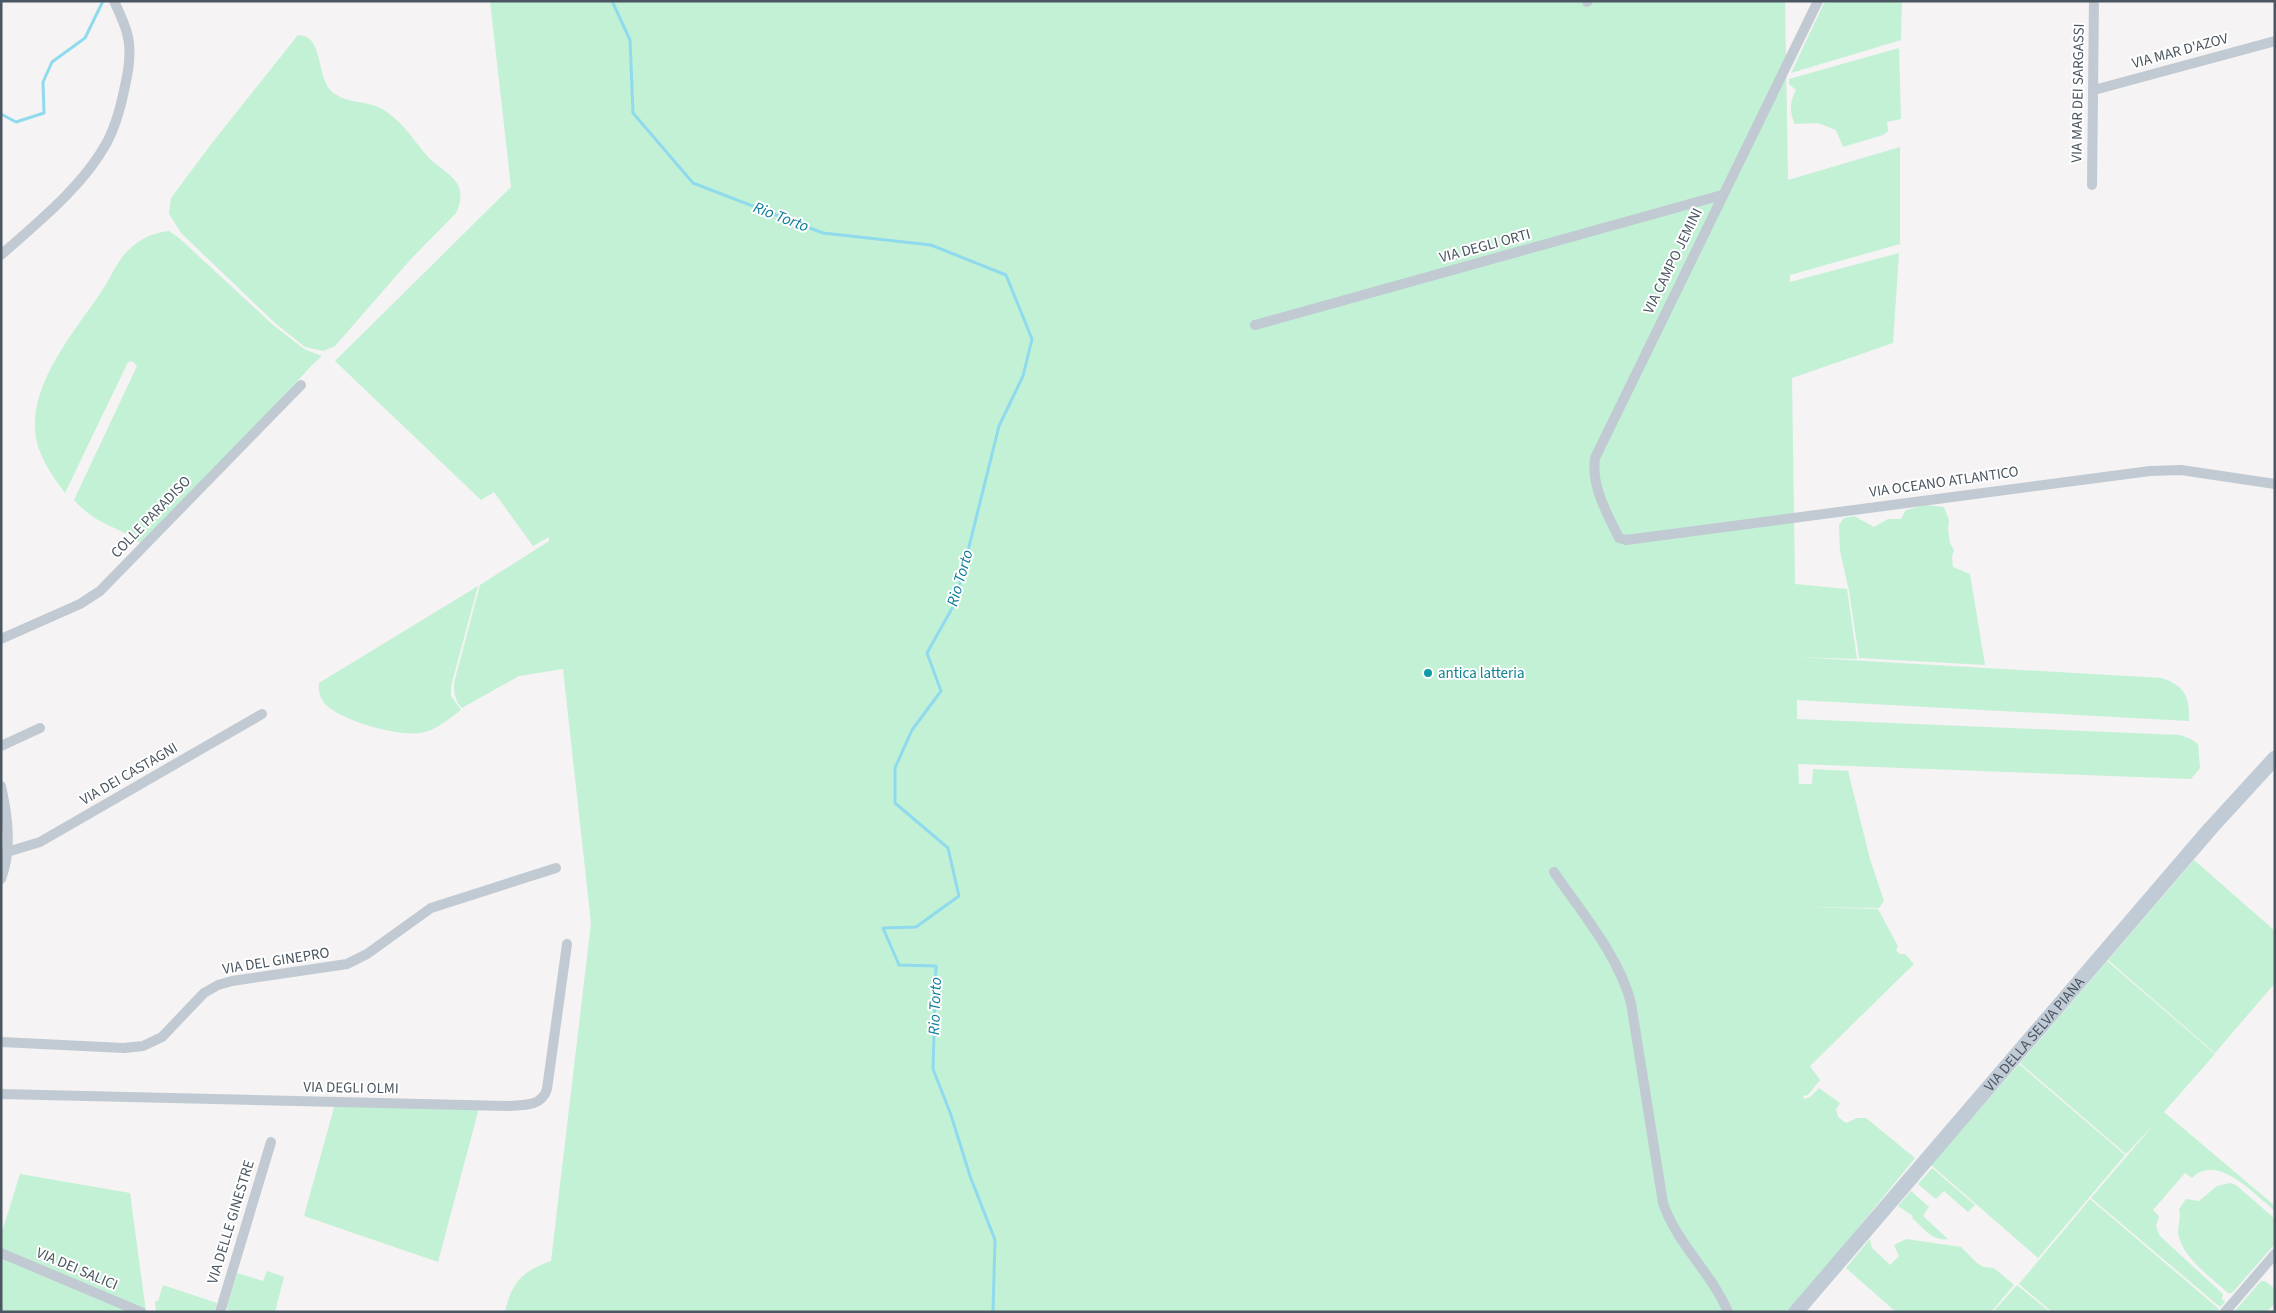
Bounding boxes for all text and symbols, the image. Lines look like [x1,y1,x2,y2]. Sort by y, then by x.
street label: VIA MAR DEI SARGASSI [2066,23,2090,163]
street label: VIA MAR D'AZOV [2130,28,2231,74]
water label: Rio Torto [750,196,812,238]
street label: VIA CAMPO JEMINI [1638,204,1708,318]
street label: VIA DEGLI ORTI [1437,224,1533,268]
street label: VIA OCEANO ATLANTICO [1868,461,2020,503]
street label: COLLE PARADISO [106,471,196,563]
water label: Rio Torto [941,547,979,609]
place label: antica latteria [1438,663,1525,684]
marker: antica latteria [1422,667,1434,679]
street label: VIA DEI CASTAGNI [76,737,182,811]
street label: VIA DEL GINEPRO [221,942,331,980]
street label: VIA DELLA SELVA PIANA [1979,972,2090,1096]
water label: Rio Torto [923,977,947,1035]
street label: VIA DEGLI OLMI [303,1077,399,1099]
street label: VIA DELLE GINESTRE [202,1157,260,1286]
street label: VIA DEI SALICI [33,1242,121,1296]

